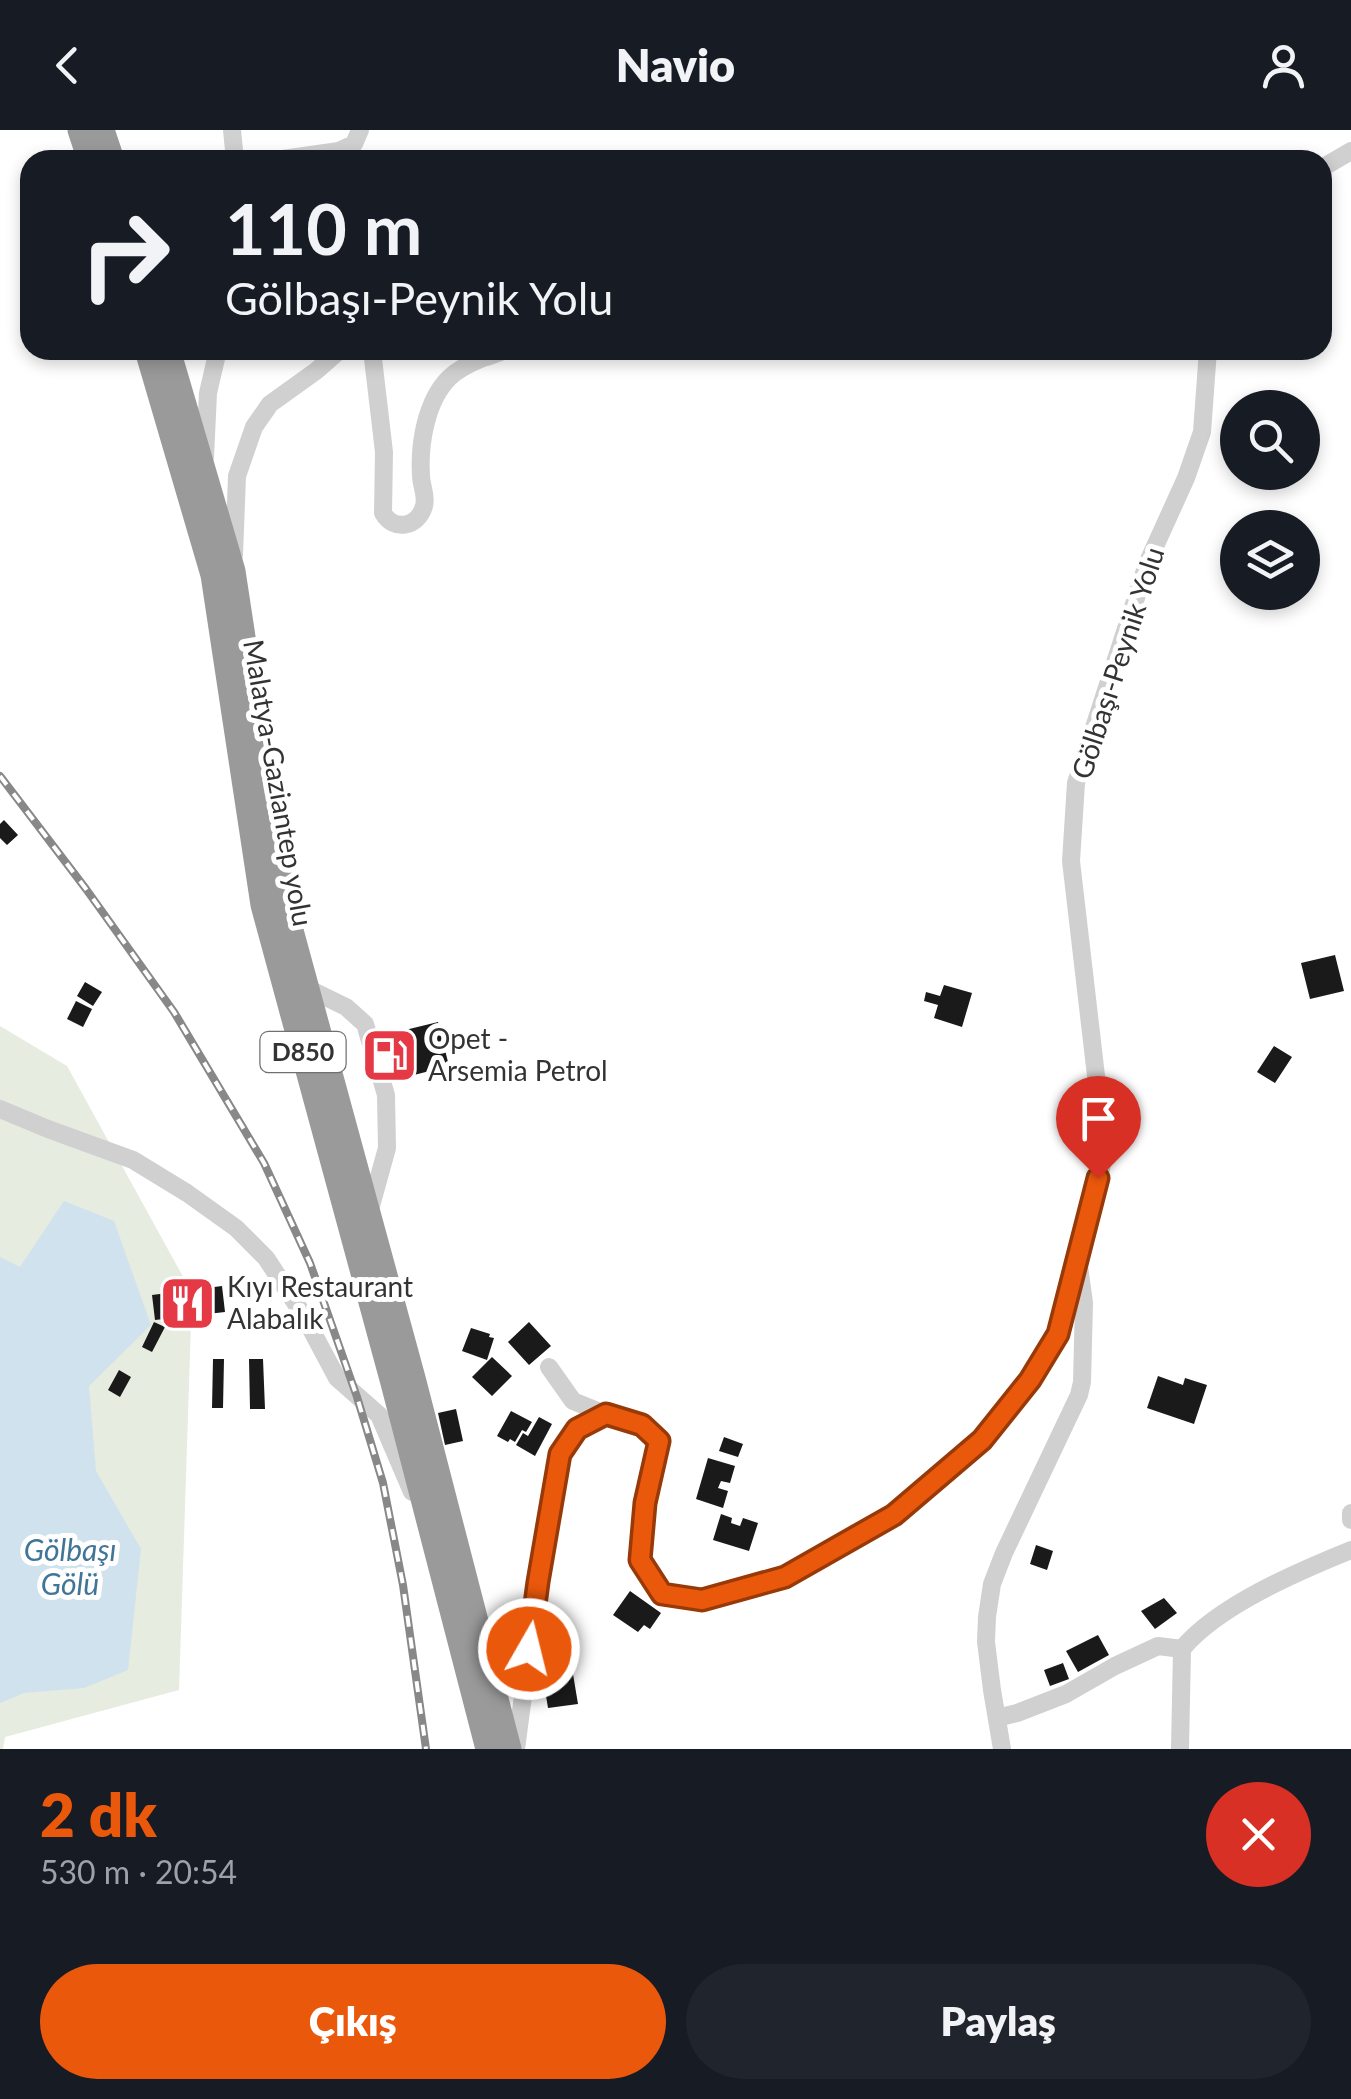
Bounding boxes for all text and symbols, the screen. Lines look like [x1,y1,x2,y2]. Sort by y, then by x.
icon: back [40,38,95,93]
text: Navio [616,38,735,92]
icon: person [1256,38,1311,93]
text: 110 m [225,186,422,270]
icon: right [60,190,190,320]
text: Gölbaşı-Peynik Yolu [225,271,613,325]
map controls [1220,390,1320,610]
button: search [1220,390,1320,490]
button: layers [1220,510,1320,610]
street label: Gölbaşı-Peynik Yolu [1064,543,1171,783]
street label: Malatya-Gaziantep yolu [237,637,321,929]
place label: Opet - Arsemia Petrol [428,1021,608,1087]
fuel station icon: Opet - Arsemia Petrol [359,1025,419,1085]
road number: D850 [260,1032,346,1072]
pin [1056,1076,1141,1179]
icon: arrive [1071,1091,1126,1146]
place label: Kıyı Restaurant Alabalık [227,1269,413,1335]
restaurant icon: Kıyı Restaurant Alabalık [158,1273,218,1333]
water label: Gölbaşı Gölü [24,1531,116,1601]
position arrow [477,1597,581,1701]
text: 2 dk [40,1778,157,1850]
button: close [1206,1782,1311,1887]
text: 530 m · 20:54 [40,1852,237,1891]
button: Çıkış [40,1964,666,2079]
button: Paylaş [686,1964,1311,2079]

